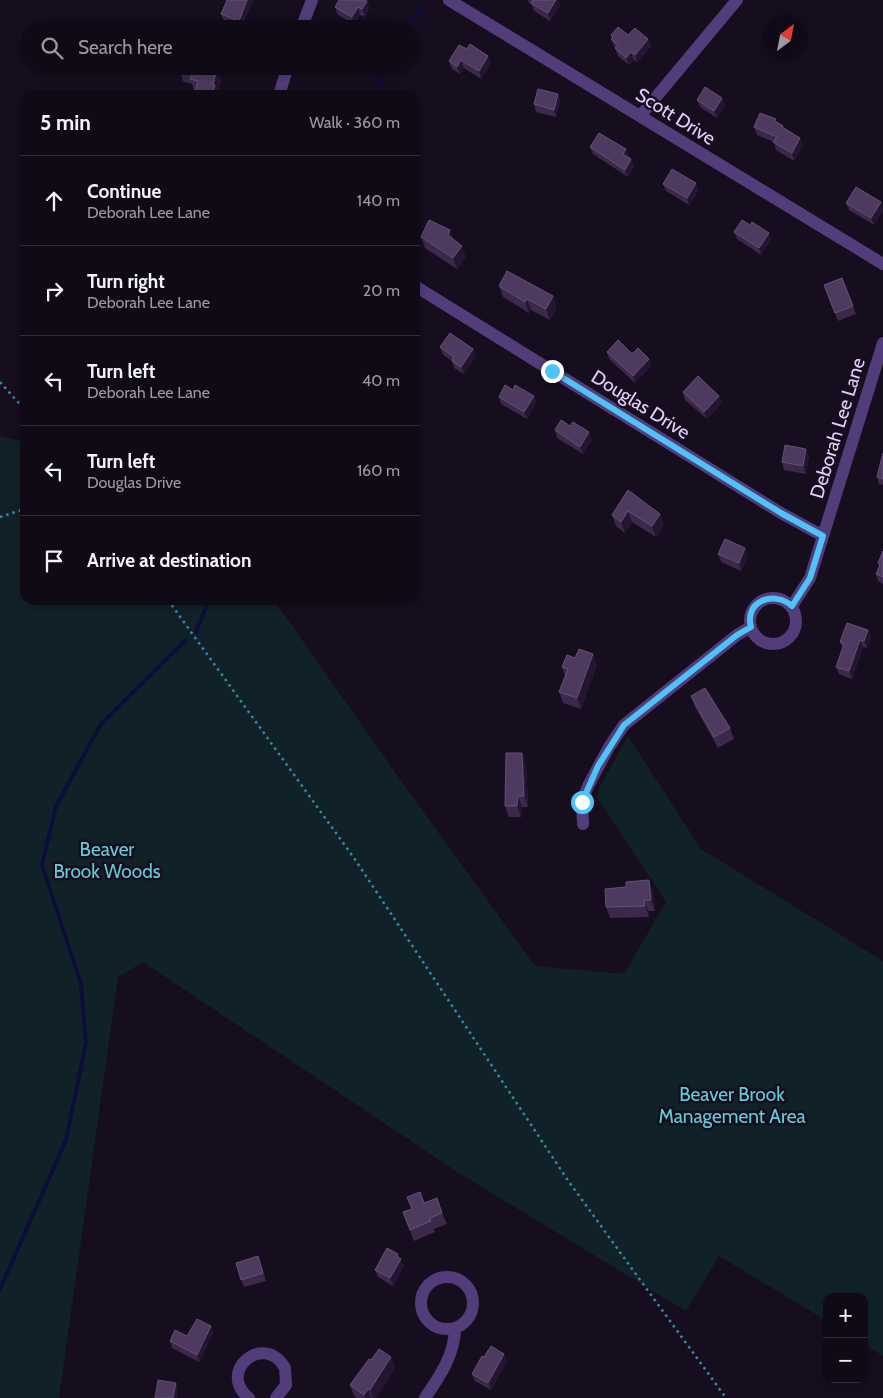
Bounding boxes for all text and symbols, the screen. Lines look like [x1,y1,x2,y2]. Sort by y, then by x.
north arrow [763,15,808,60]
search box [20,20,420,75]
icon: search [38,34,66,62]
text: Search here [78,36,172,59]
street label: Scott Drive [632,83,720,150]
text: 5 min [40,110,91,135]
text: Walk · 360 m [309,113,400,132]
text: Continue [87,180,161,203]
icon: ahead [40,187,68,215]
text: 140 m [357,191,400,210]
text: Deborah Lee Lane [87,203,210,222]
text: Turn right [87,270,165,293]
icon: right [40,277,68,305]
text: 20 m [363,281,400,300]
text: Deborah Lee Lane [87,293,210,312]
street label: Deborah Lee Lane [805,355,870,501]
text: Turn left [87,360,155,383]
route end [541,360,564,383]
street label: Douglas Drive [587,365,695,444]
icon: left [40,367,68,395]
text: 40 m [362,371,400,390]
text: Deborah Lee Lane [87,383,210,402]
text: Turn left [87,450,155,473]
icon: left [40,457,68,485]
text: 160 m [357,461,400,480]
text: Douglas Drive [87,473,181,492]
icon: arrive [40,547,68,575]
text: Arrive at destination [87,549,251,572]
route start [571,791,594,814]
park label: Beaver Brook Woods [53,838,161,883]
park label: Beaver Brook Management Area [658,1083,806,1128]
map controls [823,1293,868,1383]
button: + [823,1293,868,1338]
button: − [823,1338,868,1383]

